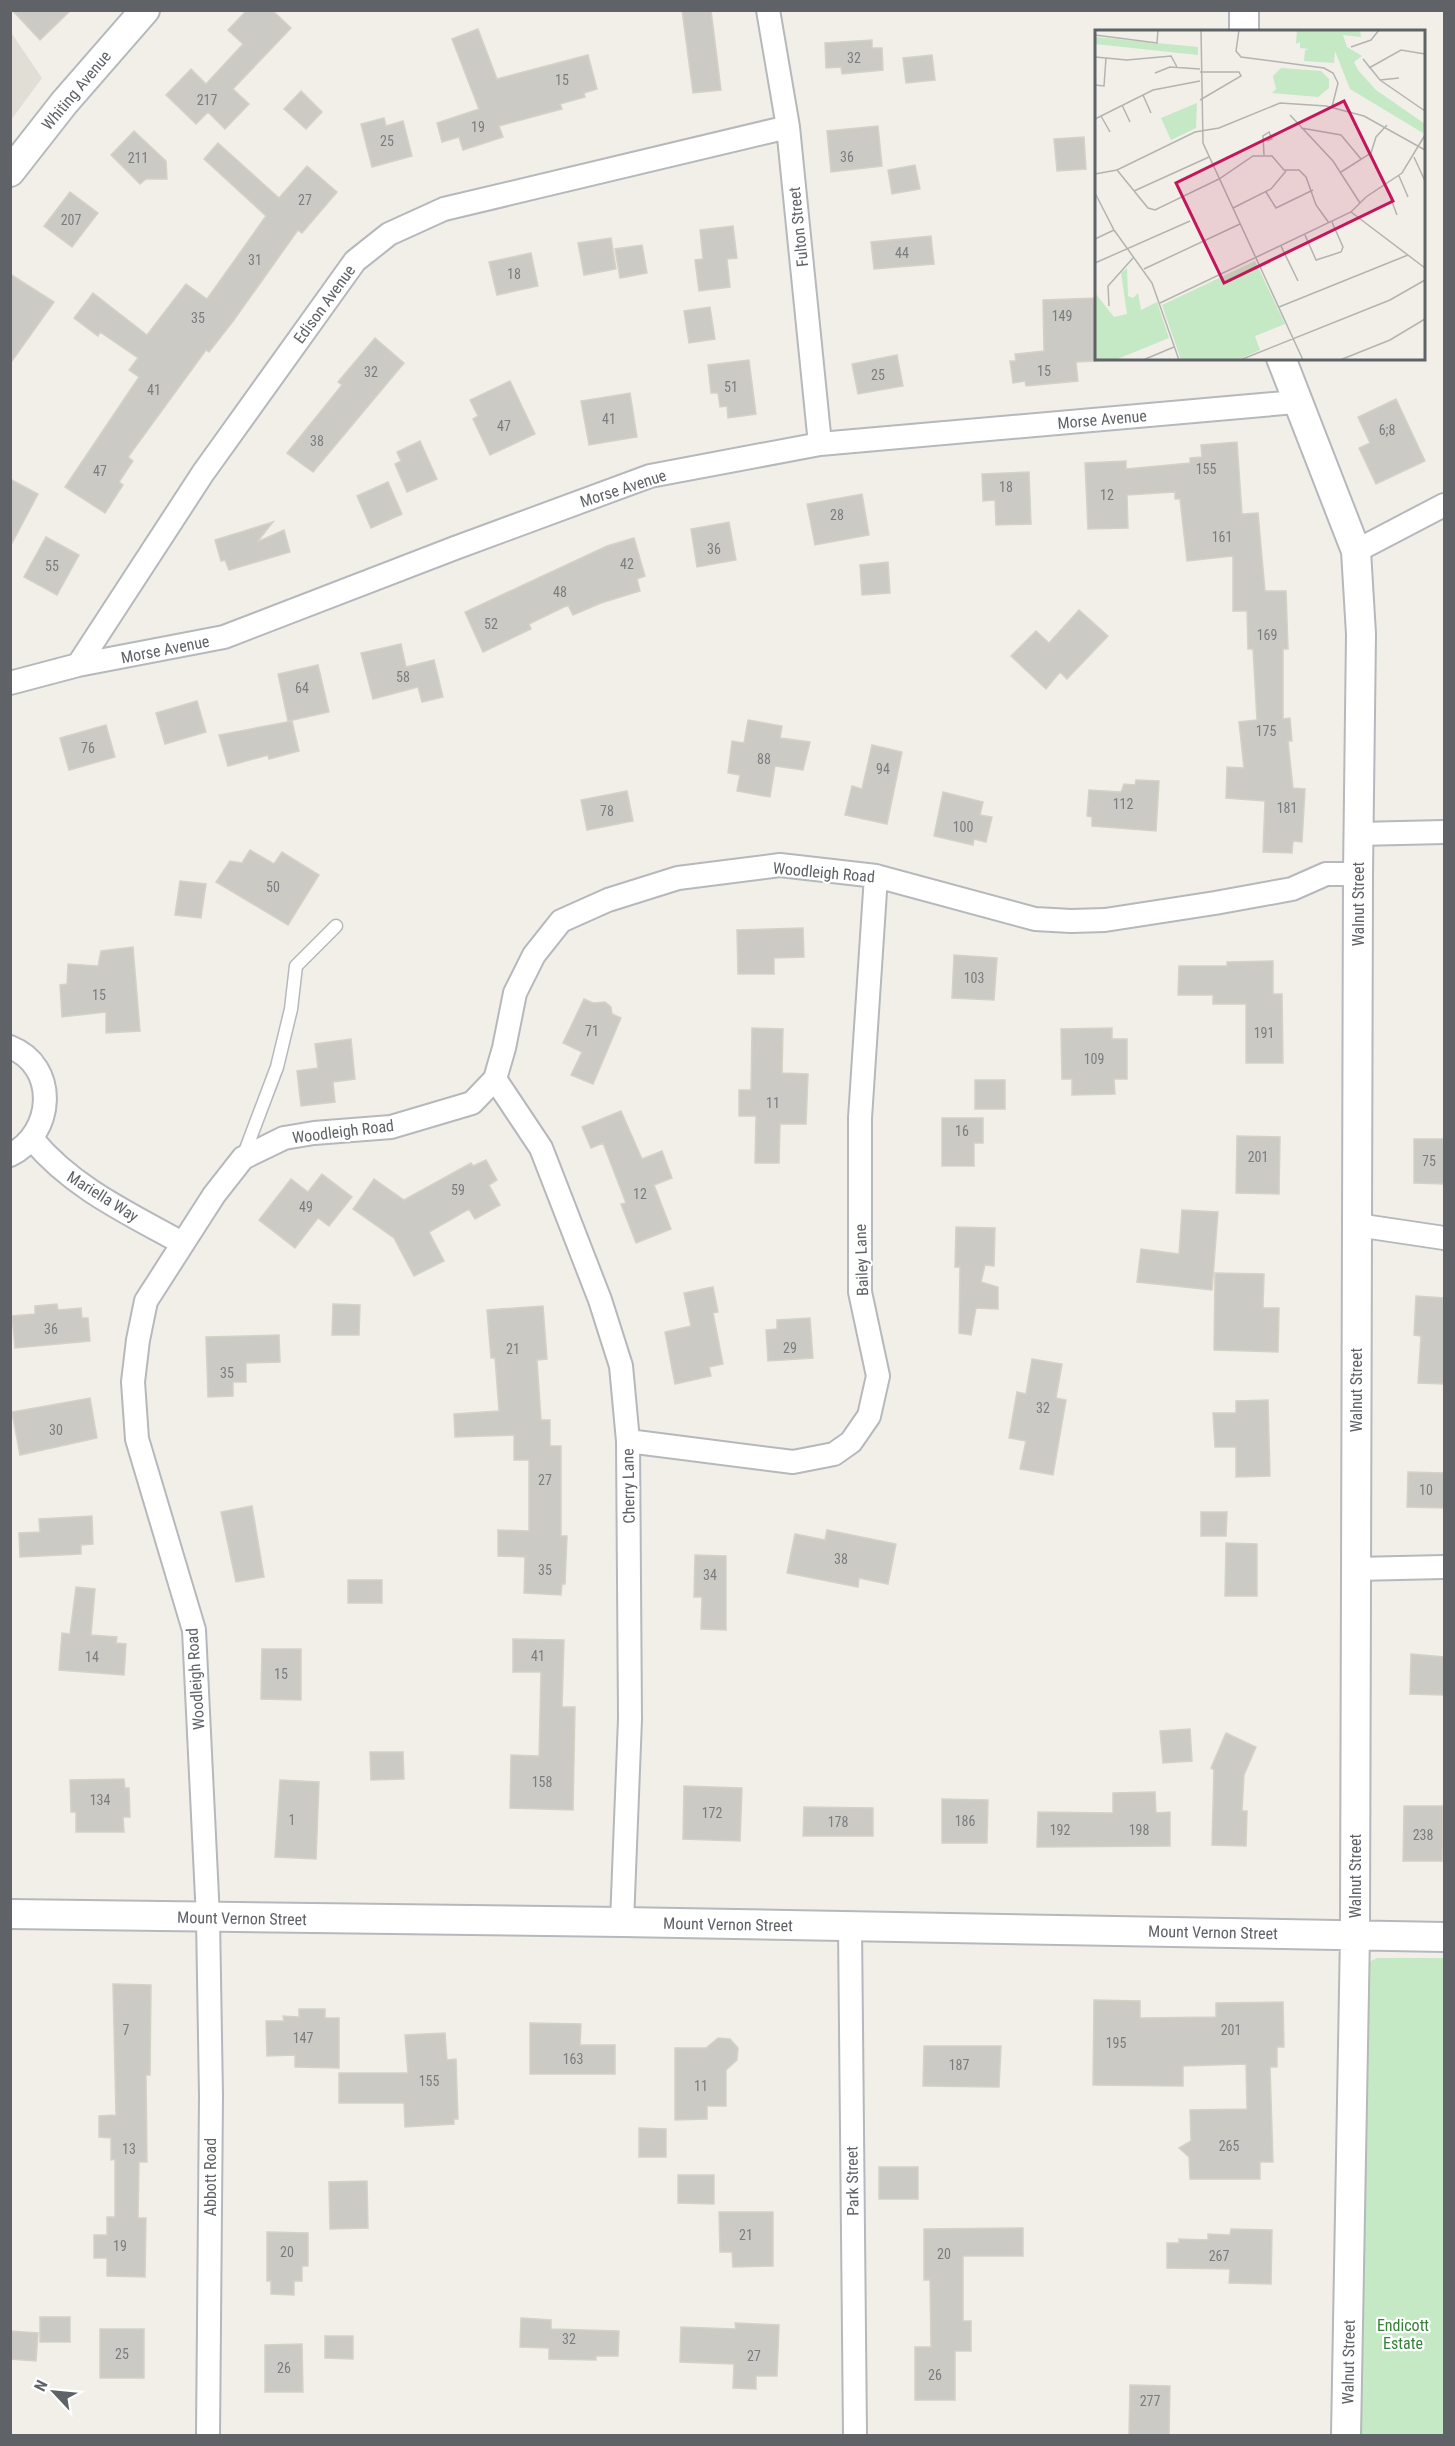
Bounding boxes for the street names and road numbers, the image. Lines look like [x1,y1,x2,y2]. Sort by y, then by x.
street label: Whiting Avenue [38,47,115,134]
street label: Fulton Street [785,186,812,268]
street label: Edison Avenue [290,261,359,347]
street label: Morse Avenue [1057,406,1147,433]
street label: Morse Avenue [578,466,669,511]
street label: Morse Avenue [119,632,211,667]
street label: Woodleigh Road [772,859,876,886]
street label: Walnut Street [1349,861,1368,946]
street label: Woodleigh Road [291,1116,395,1147]
street label: Mariella Way [64,1167,142,1226]
street label: Bailey Lane [851,1224,872,1296]
street label: Walnut Street [1347,1347,1366,1432]
street label: Cherry Lane [618,1448,639,1524]
street label: Woodleigh Road [182,1627,209,1731]
street label: Walnut Street [1346,1833,1365,1918]
street label: Mount Vernon Street [177,1908,307,1929]
street label: Mount Vernon Street [663,1914,793,1935]
street label: Mount Vernon Street [1148,1922,1278,1943]
street label: Abbott Road [201,2138,220,2216]
street label: Park Street [842,2146,863,2216]
street label: Walnut Street [1338,2319,1359,2404]

